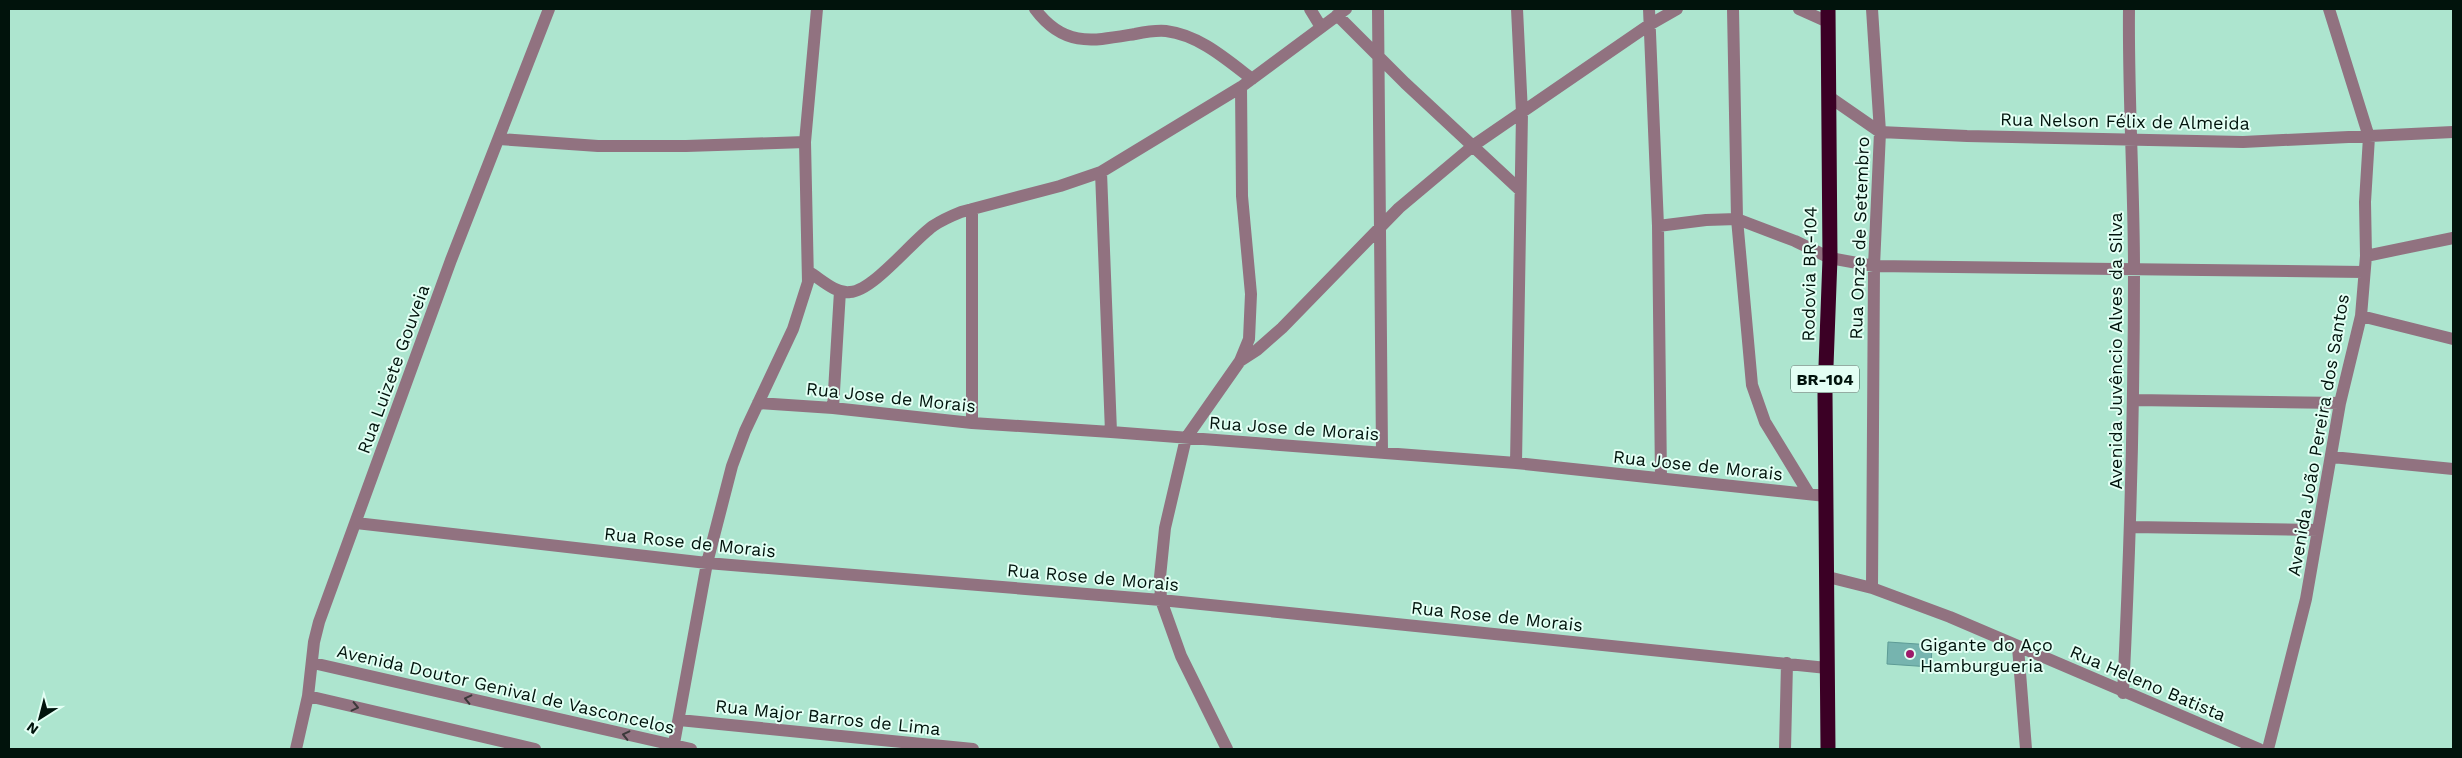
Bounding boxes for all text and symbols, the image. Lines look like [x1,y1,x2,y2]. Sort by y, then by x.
street label: Rua Nelson Félix de Almeida [2000,108,2250,134]
street label: Rua Onze de Setembro [1845,136,1873,340]
street label: Rodovia BR-104 [1797,206,1821,342]
street label: Avenida Juvêncio Alves da Silva [2105,212,2126,490]
street label: Rua Luizete Gouveia [353,282,433,456]
street label: Avenida João Pereira dos Santos [2283,292,2353,578]
road number: BR-104 [1791,366,1859,392]
street label: Rua Jose de Morais [805,378,977,416]
street label: Rua Jose de Morais [1208,412,1380,444]
street label: Rua Jose de Morais [1612,446,1784,484]
street label: Rua Rose de Morais [603,523,777,561]
street label: Rua Rose de Morais [1006,559,1180,595]
street label: Rua Rose de Morais [1410,597,1584,635]
place label: Gigante do Aço Hamburgueria [1920,634,2053,676]
street label: Avenida Doutor Genival de Vasconcelos [335,640,677,738]
street label: Rua Heleno Batista [2067,641,2229,725]
marker: Gigante do Aço Hamburgueria [1904,648,1916,660]
north arrow [15,693,65,743]
one-way arrow [464,694,473,705]
street label: Rua Major Barros de Lima [714,695,942,739]
one-way arrow [351,701,360,712]
text: N [23,719,41,738]
one-way arrow [622,730,631,741]

